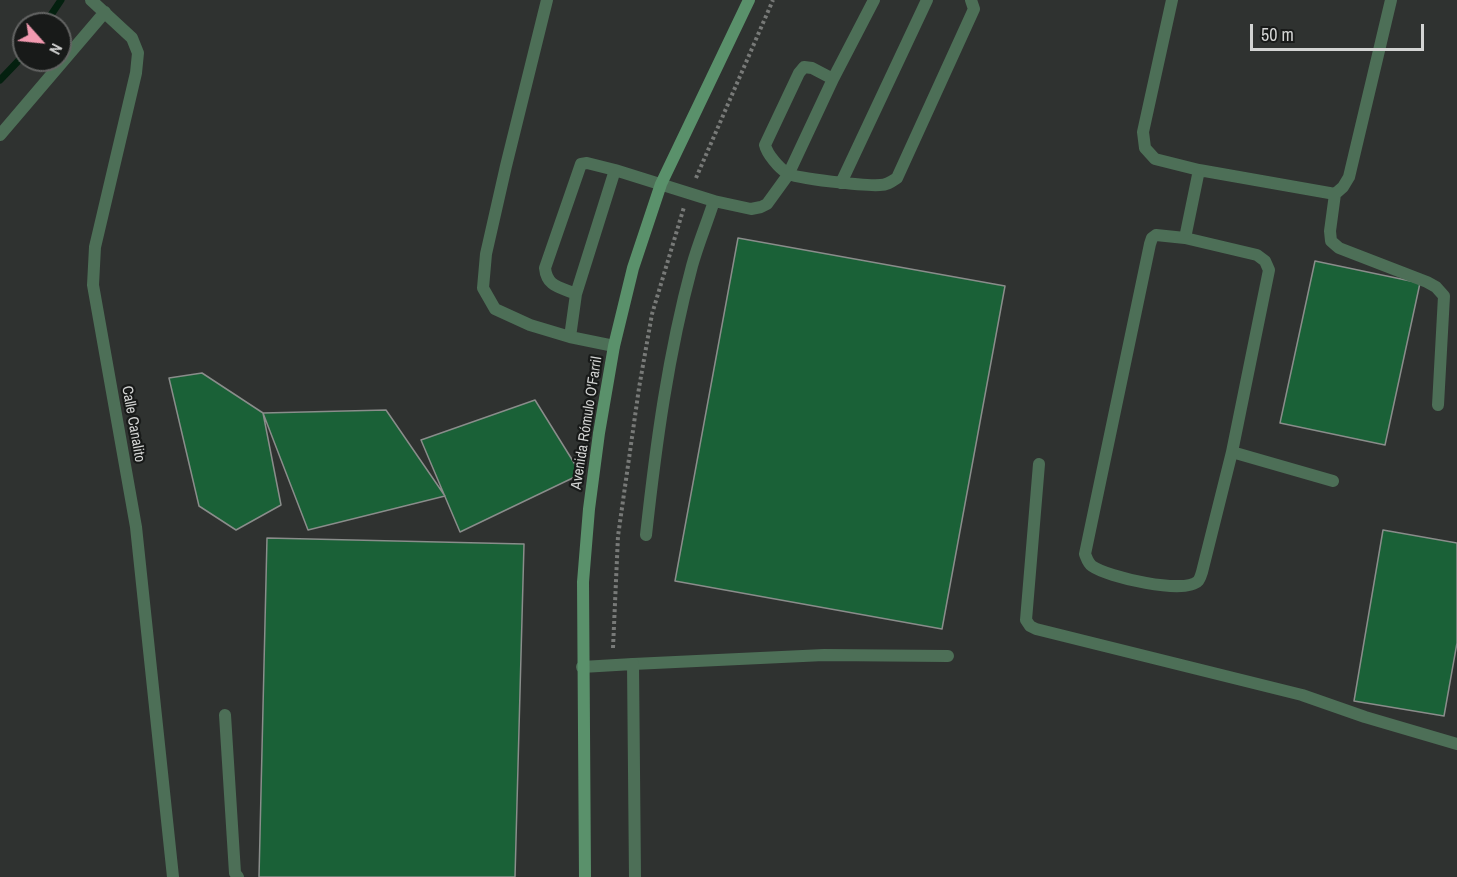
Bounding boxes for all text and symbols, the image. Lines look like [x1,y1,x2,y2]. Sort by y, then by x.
north arrow [12,12,72,72]
scale bar [1253,12,1427,50]
text: 50 m [1261,22,1294,47]
text: N [44,40,68,58]
street label: Avenida Rómulo O'Farril [568,355,606,491]
street label: Calle Canalito [117,384,149,464]

